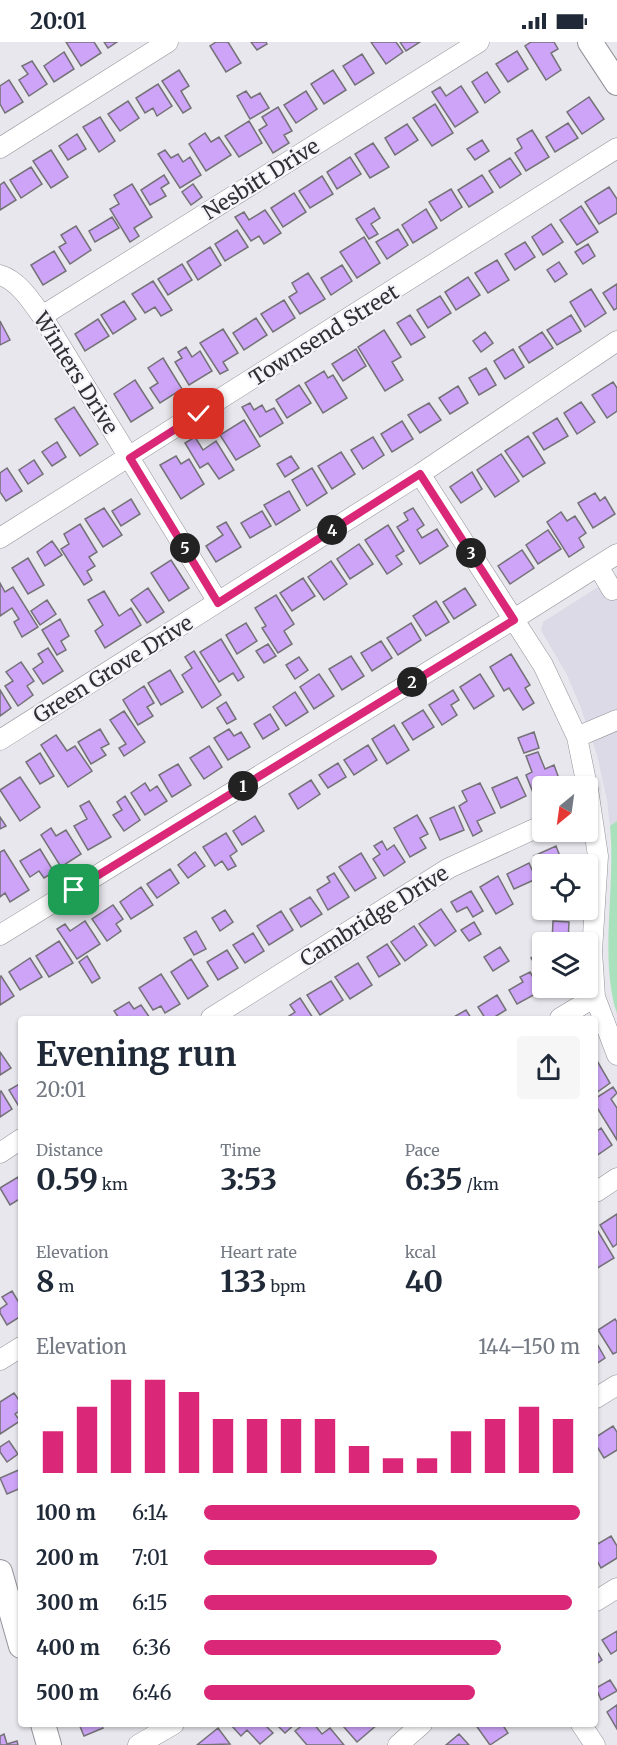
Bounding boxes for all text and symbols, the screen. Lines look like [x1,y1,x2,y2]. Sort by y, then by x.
text: 20:01 [30,7,86,35]
street label: Nesbitt Drive [198,132,324,226]
street label: Townsend Street [244,278,404,392]
street label: Winters Drive [27,306,124,439]
pin [173,388,224,439]
icon: check [182,397,215,430]
pin: 4 [317,515,347,545]
text: 4 [327,520,337,540]
pin: 5 [170,533,200,563]
text: 5 [180,538,190,558]
pin: 3 [456,538,486,568]
text: 3 [466,543,476,563]
street label: Green Grove Drive [28,609,198,729]
pin: 2 [397,667,427,697]
text: 2 [407,672,417,692]
pin: 1 [228,771,258,801]
text: 1 [239,776,247,796]
north arrow [532,776,598,842]
map controls [532,776,598,998]
button: locate [532,854,598,920]
street label: Cambridge Drive [295,859,453,973]
pin [48,864,99,915]
icon: arrive [57,873,90,906]
button: layers [532,932,598,998]
text: Evening run [36,1034,236,1075]
button: share [517,1036,580,1099]
text: 20:01 [36,1077,86,1102]
text: Distance [36,1140,103,1160]
text: Time [220,1140,261,1160]
text: Pace [405,1140,440,1160]
text: 0.59 [36,1160,98,1198]
text: 3:53 [220,1160,277,1198]
text: 6:35 [405,1160,463,1198]
text: km [98,1174,128,1194]
text: /km [463,1174,499,1194]
text: Elevation [36,1242,109,1262]
text: Heart rate [220,1242,297,1262]
text: kcal [405,1242,436,1262]
text: 8 [36,1262,55,1300]
text: 133 [220,1262,267,1300]
text: 40 [405,1262,443,1300]
text: m [55,1276,74,1296]
text: bpm [267,1276,306,1296]
text: Elevation [36,1334,127,1359]
text: 144–150 m [478,1334,580,1359]
text: 100 m [36,1500,96,1525]
text: 6:14 [132,1500,168,1525]
text: 200 m [36,1545,99,1570]
text: 7:01 [132,1545,168,1570]
text: 300 m [36,1590,99,1615]
text: 6:15 [132,1590,168,1615]
text: 400 m [36,1635,100,1660]
text: 6:36 [132,1635,171,1660]
text: 500 m [36,1680,99,1705]
text: 6:46 [132,1680,172,1705]

